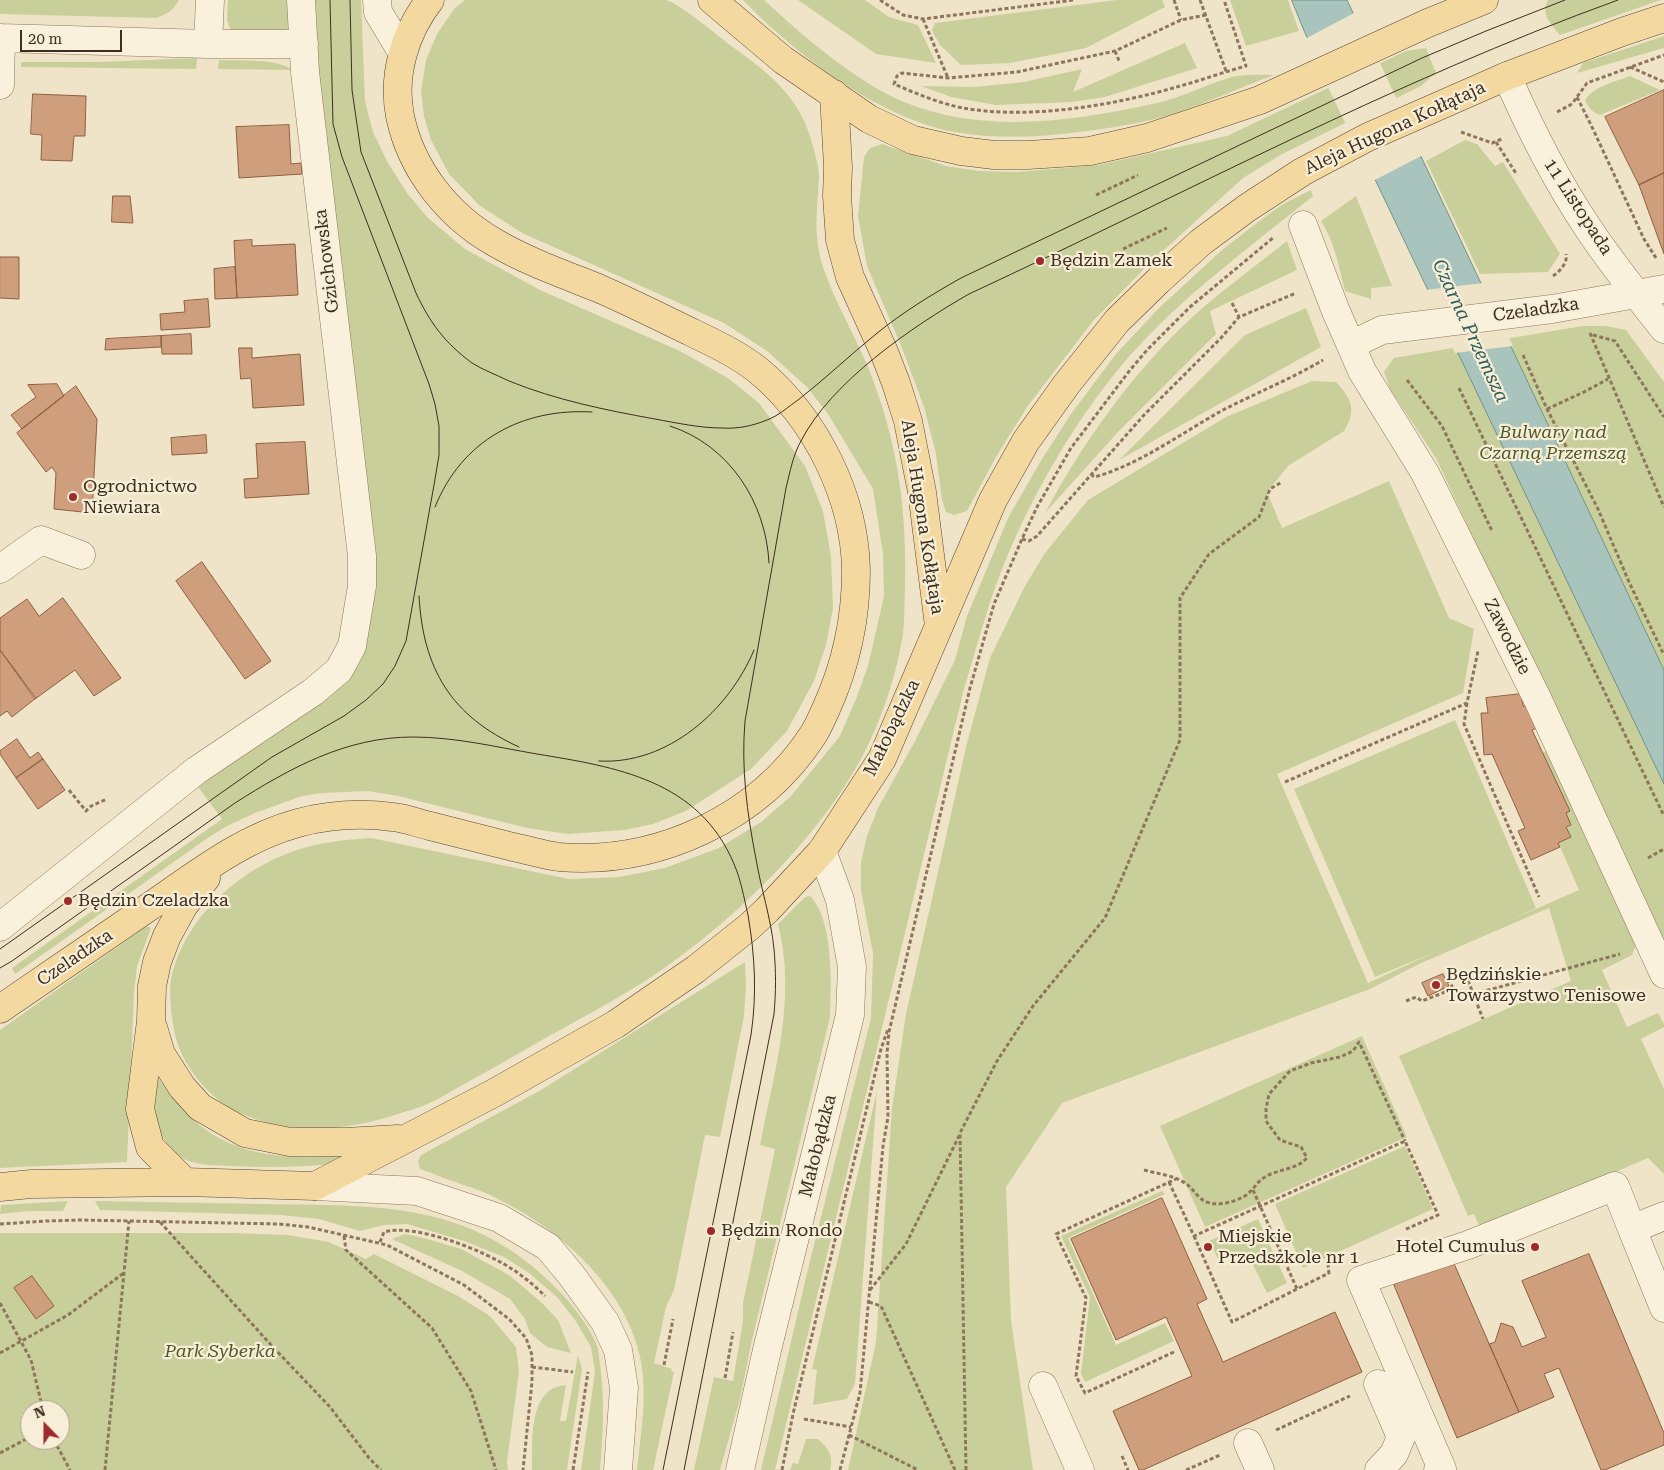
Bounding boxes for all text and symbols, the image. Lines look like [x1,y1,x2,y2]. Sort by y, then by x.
scale bar [22,20,125,52]
text: 20 m [28,30,62,48]
street label: Aleja Hugona Kołłątaja [1301,77,1489,179]
street label: 11 Listopada [1539,155,1617,259]
street label: Gzichowska [310,208,344,314]
place label: Będzin Zamek [1050,250,1173,272]
marker: Będzin Zamek [1034,255,1046,267]
water label: Czarna Przemsza [1427,256,1513,406]
street label: Czeladzka [1492,293,1580,327]
street label: Aleja Hugona Kołłątaja [896,418,948,616]
park label: Bulwary nad Czarną Przemszą [1479,422,1627,464]
place label: Ogrodnictwo Niewiara [83,476,197,518]
marker: Ogrodnictwo Niewiara [67,491,79,503]
street label: Zawodzie [1479,596,1535,678]
street label: Małobądzka [859,676,925,780]
place label: Będzin Czeladzka [78,890,229,912]
marker: Będzin Czeladzka [62,895,74,907]
street label: Czeladzka [33,925,117,991]
place label: Będzińskie Towarzystwo Tenisowe [1446,964,1646,1006]
marker: Będzińskie Towarzystwo Tenisowe [1430,979,1442,991]
street label: Małobądzka [795,1092,841,1200]
place label: Będzin Rondo [721,1220,842,1242]
marker: Będzin Rondo [705,1225,717,1237]
place label: Miejskie Przedszkole nr 1 [1218,1226,1359,1268]
place label: Hotel Cumulus [1396,1236,1525,1258]
marker: Miejskie Przedszkole nr 1 [1202,1241,1214,1253]
marker: Hotel Cumulus [1529,1241,1541,1253]
park label: Park Syberka [164,1341,276,1363]
north arrow [20,1400,70,1450]
text: N [32,1403,48,1421]

